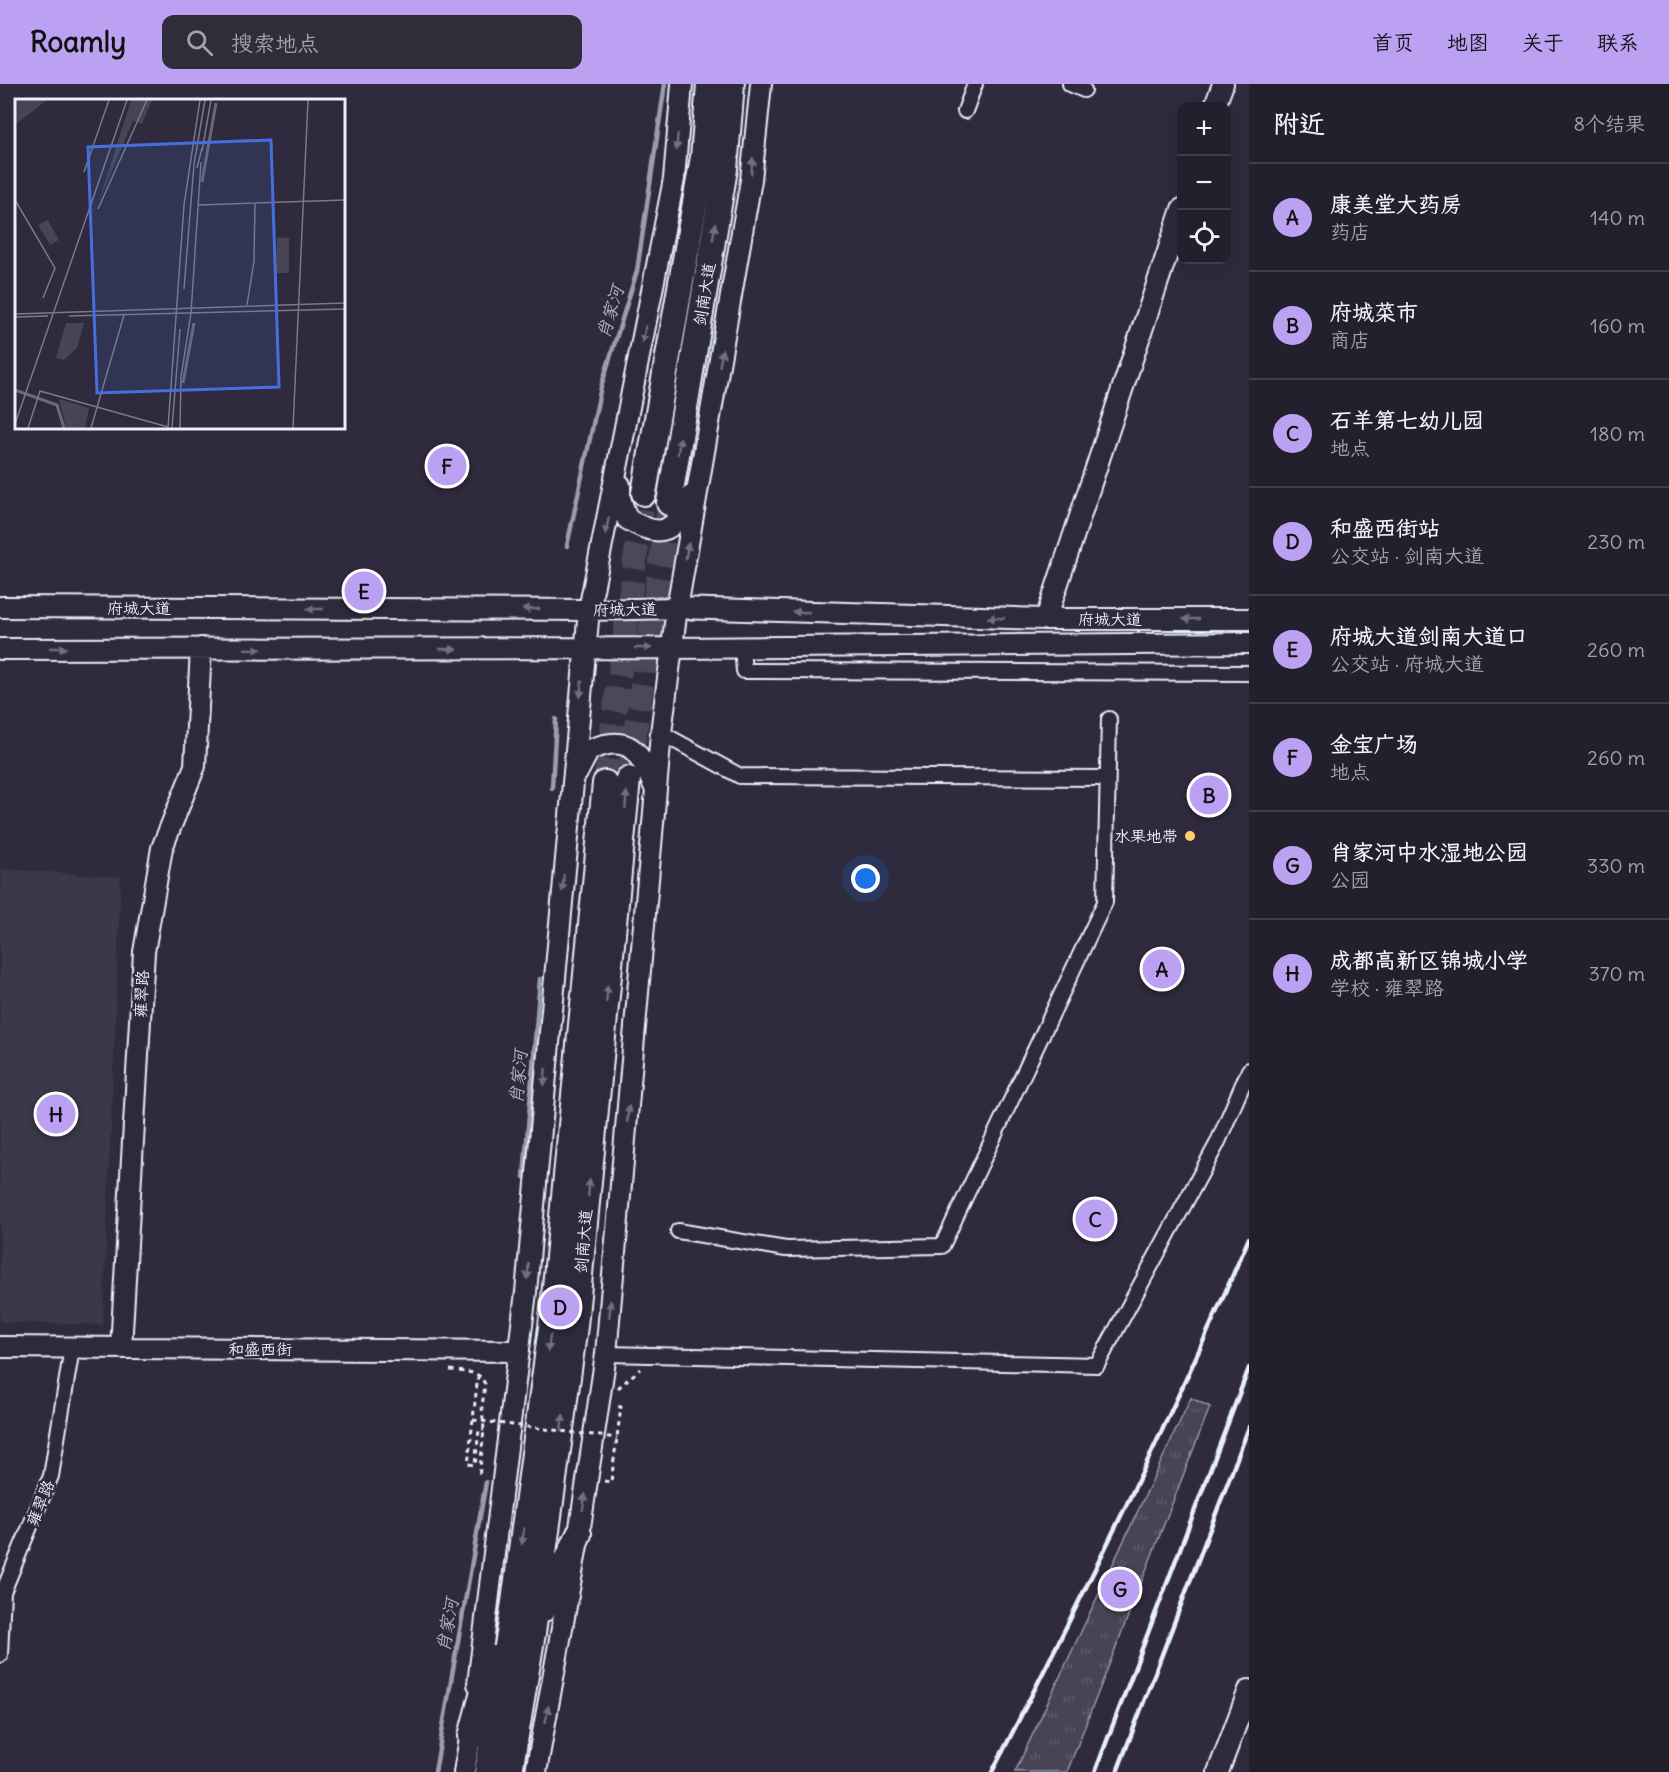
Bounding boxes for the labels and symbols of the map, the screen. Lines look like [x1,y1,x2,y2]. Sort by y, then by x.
inset map [15,99,345,429]
one-way arrow [672,133,682,152]
one-way arrow [747,157,757,176]
one-way arrow [710,223,719,242]
street label: 剑南大道 [689,261,719,327]
water label: 肖家河 [591,280,630,341]
one-way arrow [639,325,648,344]
one-way arrow [716,349,725,368]
one-way arrow [675,436,684,455]
pin: F [428,444,466,488]
one-way arrow [601,516,611,535]
one-way arrow [683,541,692,560]
pin: E [344,568,384,614]
street label: 府城大道 [107,598,171,618]
street label: 府城大道 [593,598,657,620]
one-way arrow [305,604,324,614]
one-way arrow [521,604,540,614]
one-way arrow [791,607,810,617]
street label: 府城大道 [1078,609,1142,629]
one-way arrow [986,613,1005,623]
one-way arrow [1181,614,1200,624]
one-way arrow [49,643,68,653]
one-way arrow [634,643,653,653]
one-way arrow [244,644,263,654]
one-way arrow [439,644,458,654]
one-way arrow [576,679,586,698]
pin: B [1190,772,1228,818]
one-way arrow [621,790,631,809]
place label: 水果地带 [1114,826,1178,846]
marker: 水果地带 [1183,829,1197,843]
your location [851,864,880,893]
one-way arrow [558,873,568,892]
pin: A [1142,946,1182,992]
street label: 雍翠路 [130,970,152,1018]
one-way arrow [602,984,612,1003]
water label: 肖家河 [504,1046,532,1105]
one-way arrow [541,1068,550,1087]
pin: H [36,1092,76,1136]
one-way arrow [623,1105,633,1124]
one-way arrow [584,1178,594,1197]
pin: C [1076,1196,1114,1242]
street label: 剑南大道 [570,1208,596,1274]
one-way arrow [523,1262,533,1281]
pin: D [540,1284,580,1330]
one-way arrow [606,1299,615,1318]
one-way arrow [545,1333,554,1352]
street label: 和盛西街 [228,1339,292,1359]
one-way arrow [557,1414,567,1433]
street label: 雍翠路 [22,1477,58,1529]
one-way arrow [579,1492,588,1511]
one-way arrow [519,1526,528,1545]
pin: G [1100,1566,1140,1612]
water label: 肖家河 [431,1593,464,1654]
one-way arrow [542,1705,551,1724]

